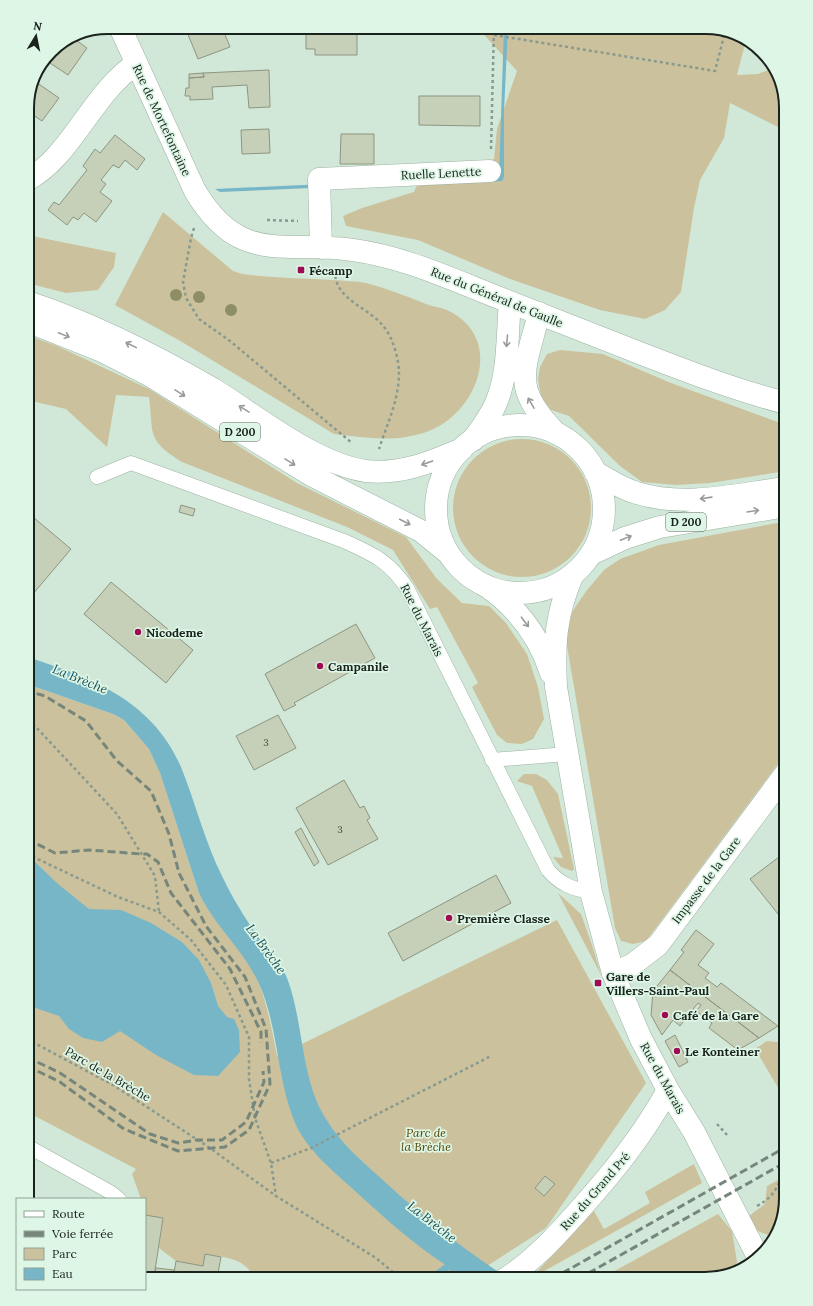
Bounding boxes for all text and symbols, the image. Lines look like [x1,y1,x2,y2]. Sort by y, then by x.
north arrow [16,16,56,56]
text: N [32,19,44,34]
street label: Rue de Mortefontaine [129,62,195,179]
street label: Ruelle Lenette [400,163,482,183]
place label: Fécamp [309,263,353,278]
street label: Rue du Général de Gaulle [429,264,566,331]
marker: Fécamp [296,265,306,275]
one-way arrow [57,332,69,339]
one-way arrow [503,334,510,347]
one-way arrow [125,341,137,348]
one-way arrow [174,390,186,398]
one-way arrow [527,397,535,409]
one-way arrow [239,405,250,413]
road number: D 200 [220,423,260,441]
one-way arrow [284,459,296,467]
one-way arrow [421,460,434,467]
one-way arrow [700,494,713,502]
one-way arrow [746,507,759,515]
road number: D 200 [666,513,706,531]
one-way arrow [399,519,411,527]
one-way arrow [620,533,632,541]
street label: Rue du Marais [397,581,447,659]
one-way arrow [520,616,529,627]
place label: Nicodeme [146,625,204,640]
marker: Nicodeme [133,627,143,637]
place label: Campanile [328,659,389,674]
water label: La Brèche [50,660,110,698]
marker: Campanile [315,661,325,671]
house number: 3 [263,736,269,749]
house number: 3 [337,823,343,836]
street label: Impasse de la Gare [668,833,744,927]
place label: Première Classe [457,911,550,926]
marker: Première Classe [444,913,454,923]
water label: La Brèche [242,921,290,977]
place label: Gare de Villers-Saint-Paul [606,969,710,998]
marker: Gare de Villers-Saint-Paul [593,978,603,988]
place label: Café de la Gare [673,1008,759,1023]
marker: Café de la Gare [660,1010,670,1020]
street label: Rue du Marais [637,1040,689,1117]
street label: Parc de la Brèche [62,1043,154,1105]
place label: Le Konteiner [685,1044,760,1059]
marker: Le Konteiner [672,1046,682,1056]
park label: Parc de la Brèche [401,1125,451,1154]
street label: Rue du Grand Pré [557,1148,633,1233]
water label: La Brèche [404,1197,460,1247]
legend [16,1198,146,1290]
text: Route [52,1206,85,1221]
text: Voie ferrée [51,1226,114,1241]
text: Parc [52,1246,77,1261]
text: Eau [52,1266,73,1281]

